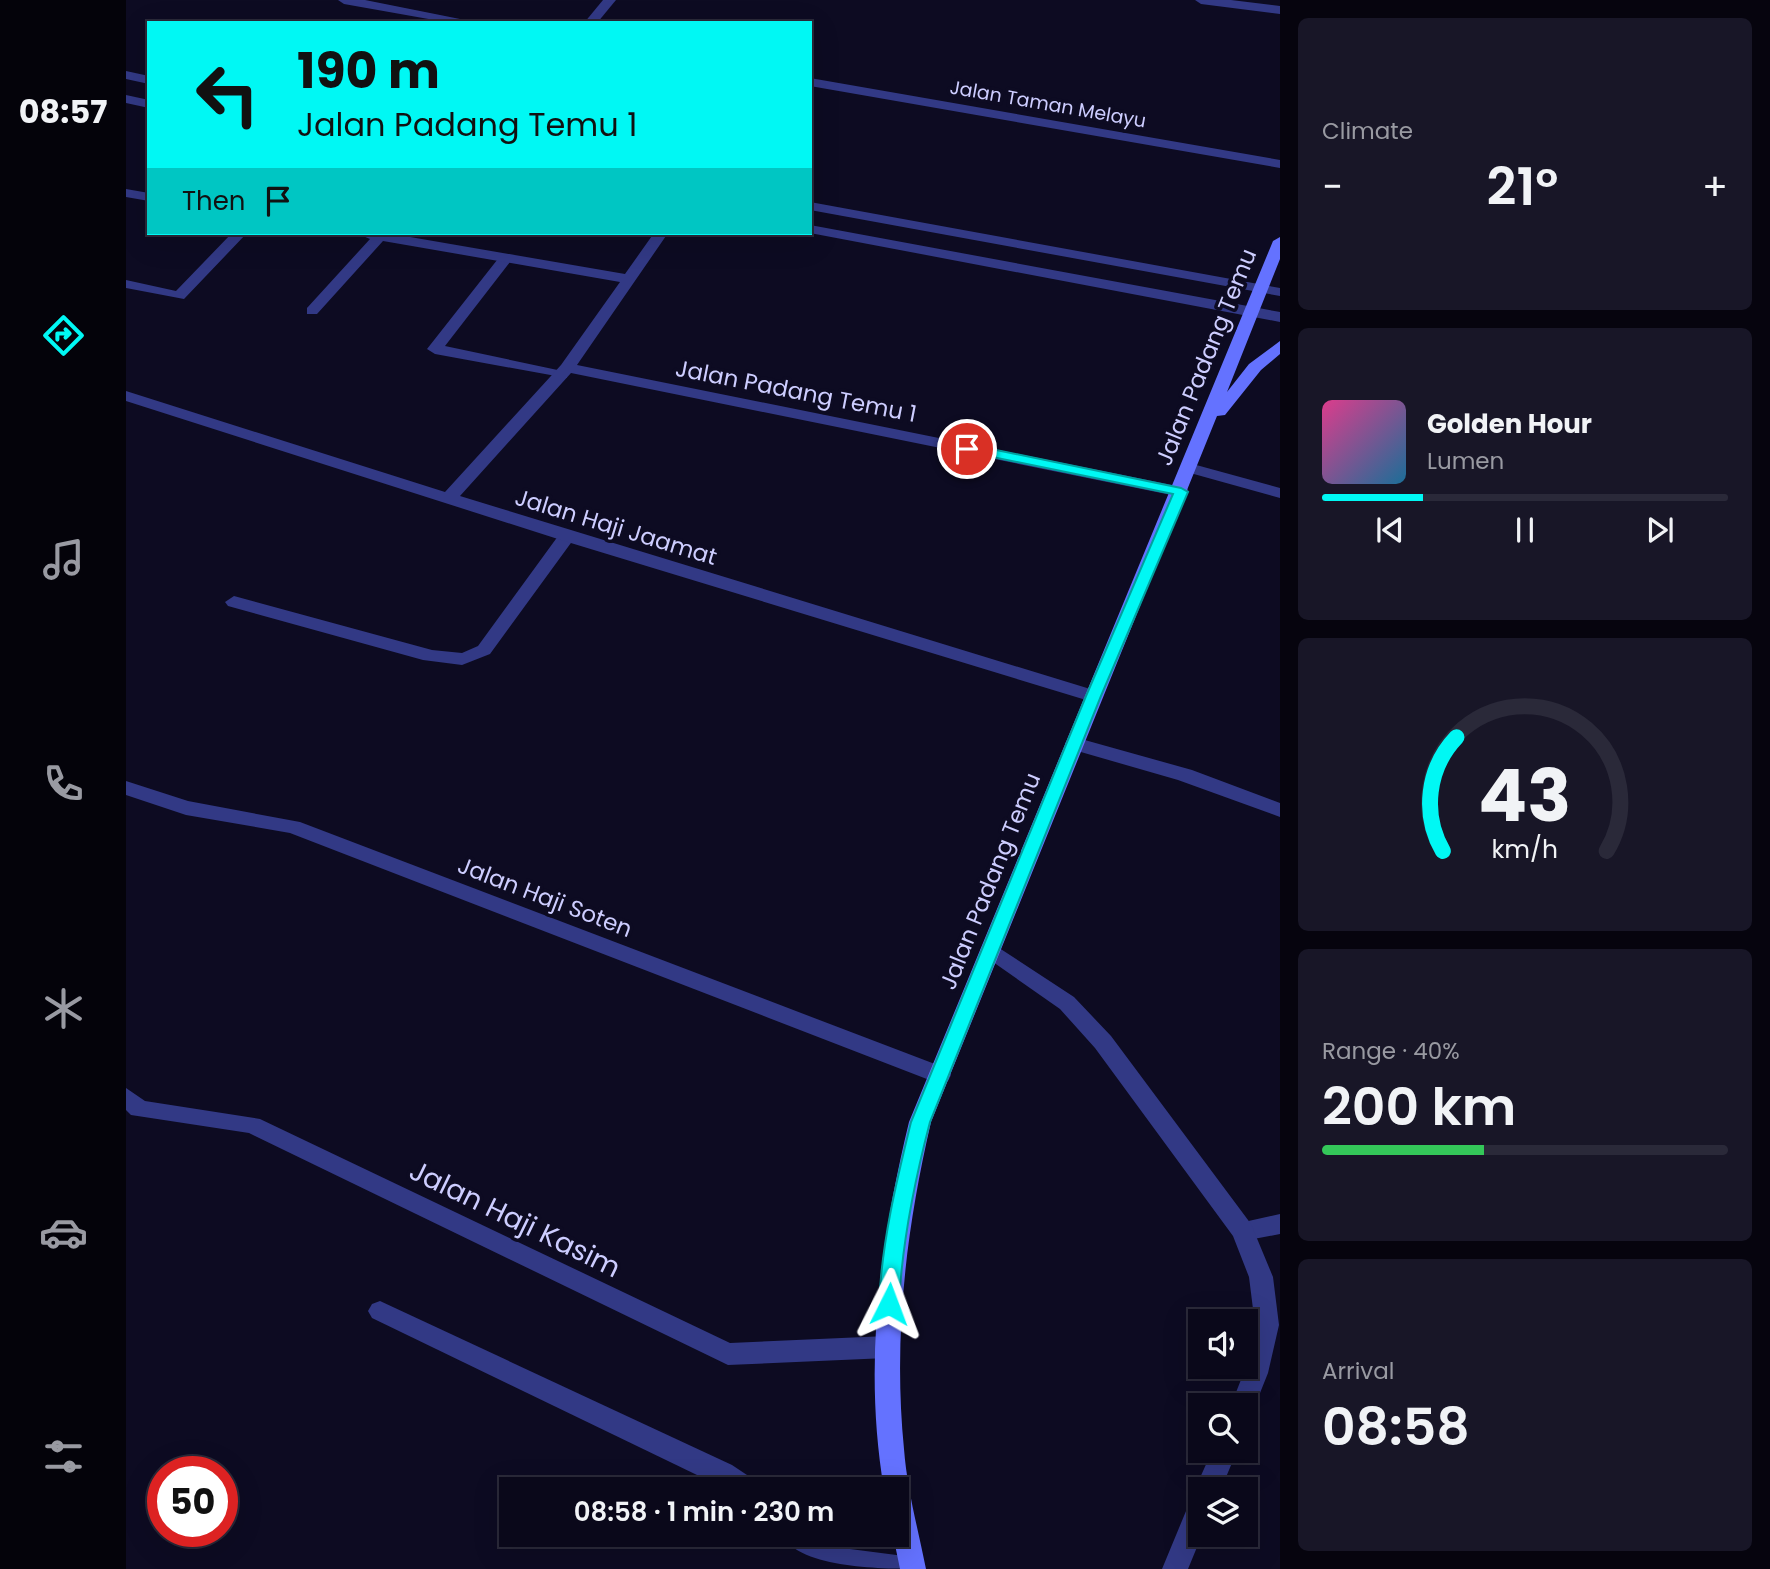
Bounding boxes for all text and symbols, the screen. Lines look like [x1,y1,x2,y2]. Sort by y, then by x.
text: 190 m [297,37,440,105]
icon: left [182,49,273,140]
street label: Jalan Taman Melayu [948,73,1148,135]
text: 08:57 [19,89,107,134]
text: Jalan Padang Temu 1 [297,102,638,147]
text: Climate [1322,115,1413,147]
text: 21° [1487,150,1558,223]
text: − [1322,160,1343,213]
text: + [1702,160,1728,213]
icon: arrive [259,182,297,220]
text: Then [182,183,245,219]
street label: Jalan Padang Temu [1148,244,1264,470]
icon: directions [39,311,88,360]
street label: Jalan Padang Temu 1 [673,352,919,430]
text: Golden Hour [1427,406,1592,442]
pin [937,419,997,479]
icon: arrive [948,430,986,468]
text: Lumen [1427,445,1504,477]
street label: Jalan Haji Jaamat [511,481,721,573]
icon: previous [1371,511,1409,549]
icon: pause [1506,511,1544,549]
icon: next [1641,511,1679,549]
icon: music [39,535,88,584]
text: 43 [1478,745,1572,846]
icon: phone [39,759,88,808]
street label: Jalan Padang Temu [932,768,1048,994]
text: km/h [1492,831,1558,866]
street label: Jalan Haji Soten [453,849,637,945]
icon: climate [39,984,88,1033]
text: Range · 40% [1322,1035,1460,1067]
text: 200 km [1322,1070,1516,1143]
street label: Jalan Haji Kasim [403,1151,627,1287]
icon: car [39,1208,88,1257]
position arrow [852,1267,926,1341]
map controls [1188,1309,1258,1547]
button: sound [1188,1309,1258,1379]
text: Arrival [1322,1355,1394,1387]
text: 08:58 [1322,1390,1470,1463]
button: search [1188,1393,1258,1463]
icon: filters [39,1432,88,1481]
speed limit sign: 50 [147,1456,238,1547]
button: layers [1188,1477,1258,1547]
text: 08:58 · 1 min · 230 m [574,1494,834,1530]

